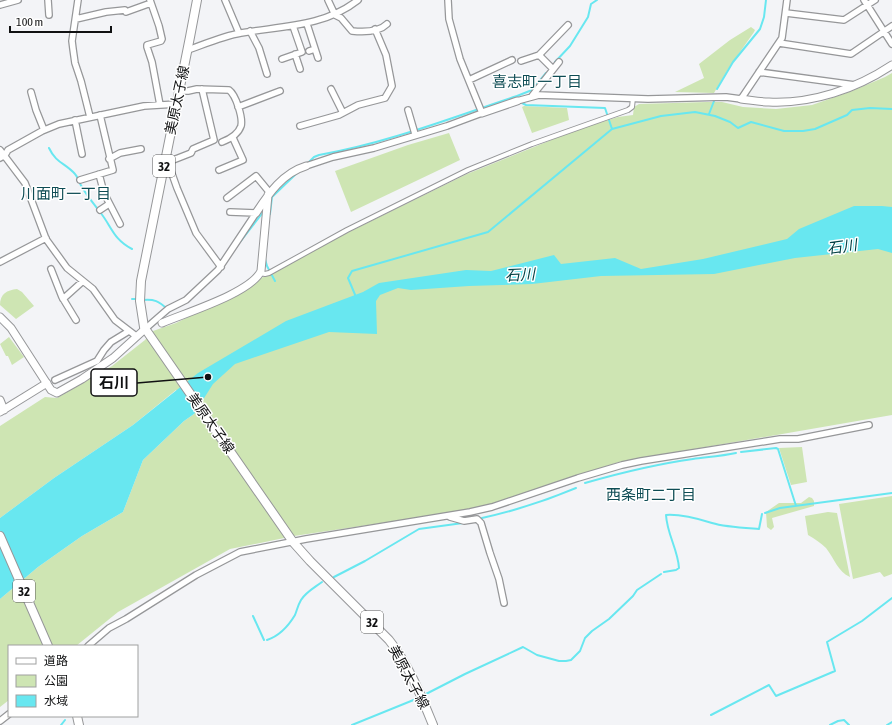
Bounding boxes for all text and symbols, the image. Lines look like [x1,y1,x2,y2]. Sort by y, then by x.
scale bar [10,8,111,34]
text: 100 m [16,15,43,29]
street label: 美原太子線 [162,64,192,136]
district label: 喜志町一丁目 [492,73,582,90]
road number: 32 [153,155,175,177]
district label: 川面町一丁目 [21,185,111,202]
water label: 石川 [826,236,860,257]
water label: 石川 [505,265,537,284]
callout: 石川 [91,369,137,396]
text: 石川 [99,374,129,391]
street label: 美原太子線 [184,390,238,456]
district label: 西条町二丁目 [606,486,696,503]
road number: 32 [13,580,35,602]
road number: 32 [361,611,383,633]
street label: 美原太子線 [386,642,432,712]
legend [8,645,138,717]
text: 道路 [44,654,68,668]
text: 公園 [44,674,68,688]
text: 水域 [44,694,68,708]

